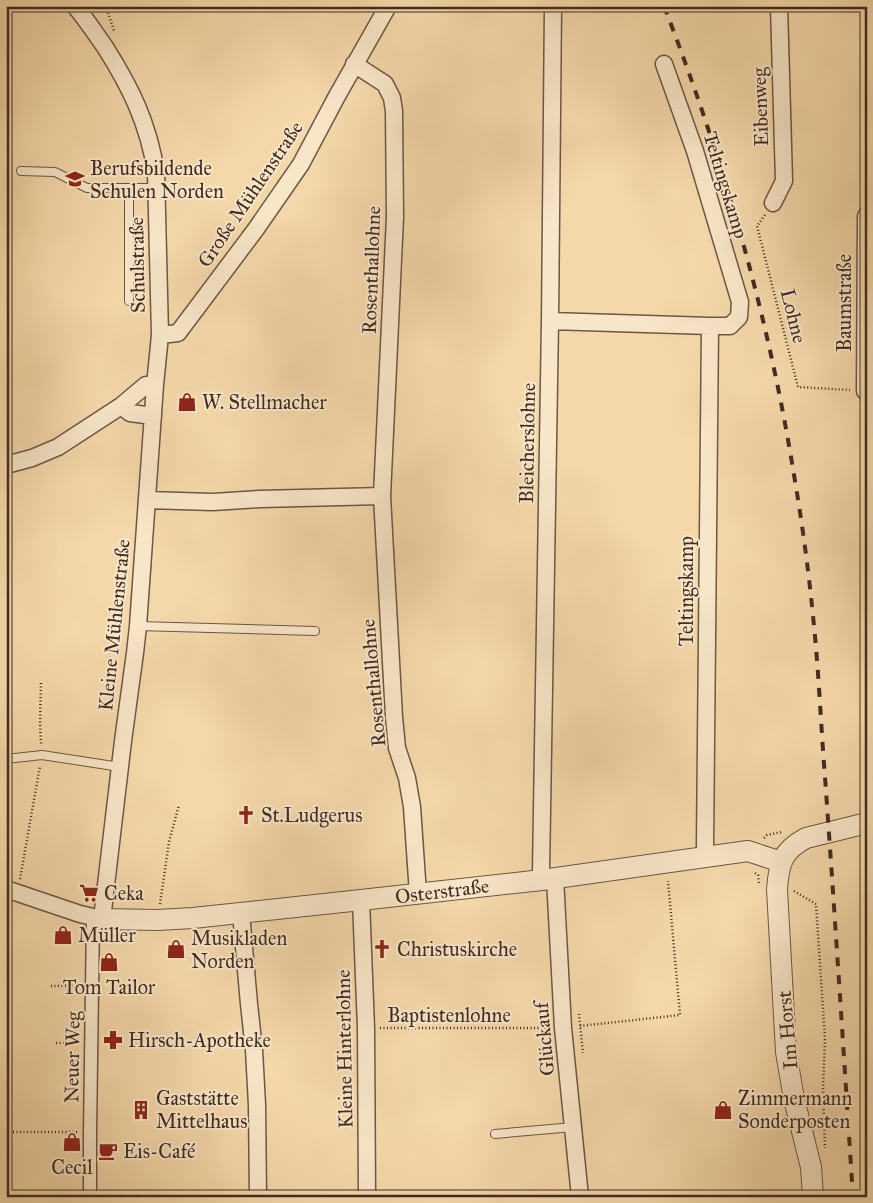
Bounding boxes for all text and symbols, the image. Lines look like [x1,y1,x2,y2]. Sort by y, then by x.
street label: Eibenweg [747,66,774,147]
street label: Große Mühlenstraße [192,116,308,272]
street label: Teltingskamp [697,129,754,242]
place label: Berufsbildende Schulen Norden [90,156,224,203]
school or university icon: Berufsbildende Schulen Norden [64,168,86,190]
street label: Rosenthallohne [357,205,385,335]
street label: Schulstraße [124,217,150,313]
street label: Baumstraße [832,254,856,352]
street label: Lohne [776,286,812,346]
street label: Bleicherslohne [514,382,540,504]
place label: W. Stellmacher [202,390,327,414]
shop icon: W. Stellmacher [176,391,198,413]
street label: Teltingskamp [674,536,699,646]
street label: Kleine Mühlenstraße [93,538,135,712]
street label: Rosenthallohne [355,618,391,748]
place label: St.Ludgerus [261,803,362,828]
church icon: St.Ludgerus [235,804,257,826]
street label: Osterstraße [394,873,490,909]
place label: Ceka [104,881,144,905]
supermarket icon: Ceka [78,882,100,904]
place label: Müller [78,923,136,947]
shop icon: Müller [52,924,74,946]
place label: Musikladen Norden [191,926,287,973]
place label: Christuskirche [397,937,517,961]
shop icon: Musikladen Norden [165,938,187,960]
church icon: Christuskirche [371,938,393,960]
shop icon: Tom Tailor [98,951,120,973]
street label: Kleine Hinterlohne [331,969,357,1129]
place label: Tom Tailor [63,975,156,999]
street label: Im Horst [772,990,802,1070]
street label: Glückauf [529,998,559,1077]
street label: Baptistenlohne [387,1003,511,1027]
street label: Neuer Weg [59,1010,86,1103]
place label: Hirsch-Apotheke [128,1028,271,1052]
pharmacy icon: Hirsch-Apotheke [102,1029,124,1051]
place label: Gaststätte Mittelhaus [156,1086,247,1133]
place label: Zimmermann Sonderposten [738,1086,852,1133]
building icon: Gaststätte Mittelhaus [130,1099,152,1121]
shop icon: Zimmermann Sonderposten [712,1099,734,1121]
shop icon: Cecil [61,1131,83,1153]
place label: Eis-Café [123,1139,196,1163]
cafe icon: Eis-Café [97,1140,119,1162]
place label: Cecil [51,1155,93,1179]

